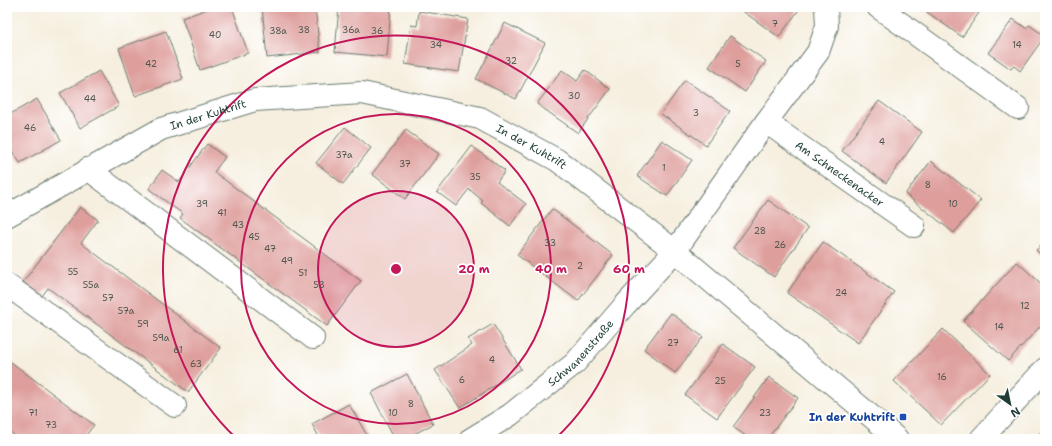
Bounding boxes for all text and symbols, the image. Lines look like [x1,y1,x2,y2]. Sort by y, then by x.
house number: 7 [772,18,778,30]
house number: 38 [298,24,310,36]
house number: 36a [342,24,360,36]
house number: 38a [269,25,287,37]
house number: 36 [371,25,383,37]
house number: 40 [209,29,221,41]
house number: 34 [430,39,442,51]
house number: 14 [1012,39,1022,51]
house number: 32 [505,55,517,67]
house number: 42 [145,58,157,70]
house number: 5 [735,58,741,70]
house number: 30 [568,90,580,102]
house number: 44 [84,93,96,105]
street label: In der Kuhtrift [168,96,248,134]
house number: 3 [693,107,699,119]
street label: In der Kuhtrift [493,121,570,173]
house number: 46 [24,122,36,134]
house number: 4 [879,136,885,148]
street label: Am Schneckenacker [792,138,887,211]
house number: 37a [335,149,353,161]
house number: 37 [399,158,411,170]
house number: 1 [662,162,666,174]
house number: 35 [469,171,481,183]
house number: 8 [925,179,931,191]
house number: 39 [196,198,208,210]
house number: 10 [948,198,958,210]
house number: 41 [217,207,227,219]
house number: 43 [232,219,244,231]
house number: 28 [754,225,766,237]
house number: 45 [248,231,260,243]
house number: 33 [544,237,556,249]
house number: 26 [774,239,786,251]
house number: 47 [264,243,276,255]
house number: 49 [281,255,293,267]
house number: 2 [577,260,583,272]
text: 20 m [458,261,490,277]
text: 40 m [535,261,567,277]
text: 60 m [613,261,645,277]
centre of rings [389,262,403,276]
house number: 55 [68,266,78,278]
house number: 51 [299,267,307,279]
house number: 55a [83,279,100,291]
house number: 53 [313,279,325,291]
house number: 24 [835,287,847,299]
house number: 57 [102,292,114,304]
house number: 12 [1020,300,1030,312]
house number: 57a [118,305,135,317]
street label: Schwanenstraße [545,317,617,390]
house number: 59 [137,318,149,330]
house number: 14 [994,321,1004,333]
house number: 59a [153,332,170,344]
house number: 27 [667,337,679,349]
house number: 61 [173,344,183,356]
house number: 4 [489,354,495,366]
house number: 63 [190,358,202,370]
house number: 16 [937,371,947,383]
house number: 6 [459,374,465,386]
house number: 25 [714,375,726,387]
north arrow [990,384,1030,424]
house number: 8 [408,398,414,410]
text: N [1007,403,1023,421]
house number: 71 [28,407,38,419]
house number: 10 [388,407,398,419]
house number: 23 [759,407,771,419]
place label: In der Kuhtrift [809,410,896,425]
marker: In der Kuhtrift [898,412,908,422]
house number: 73 [45,419,57,431]

